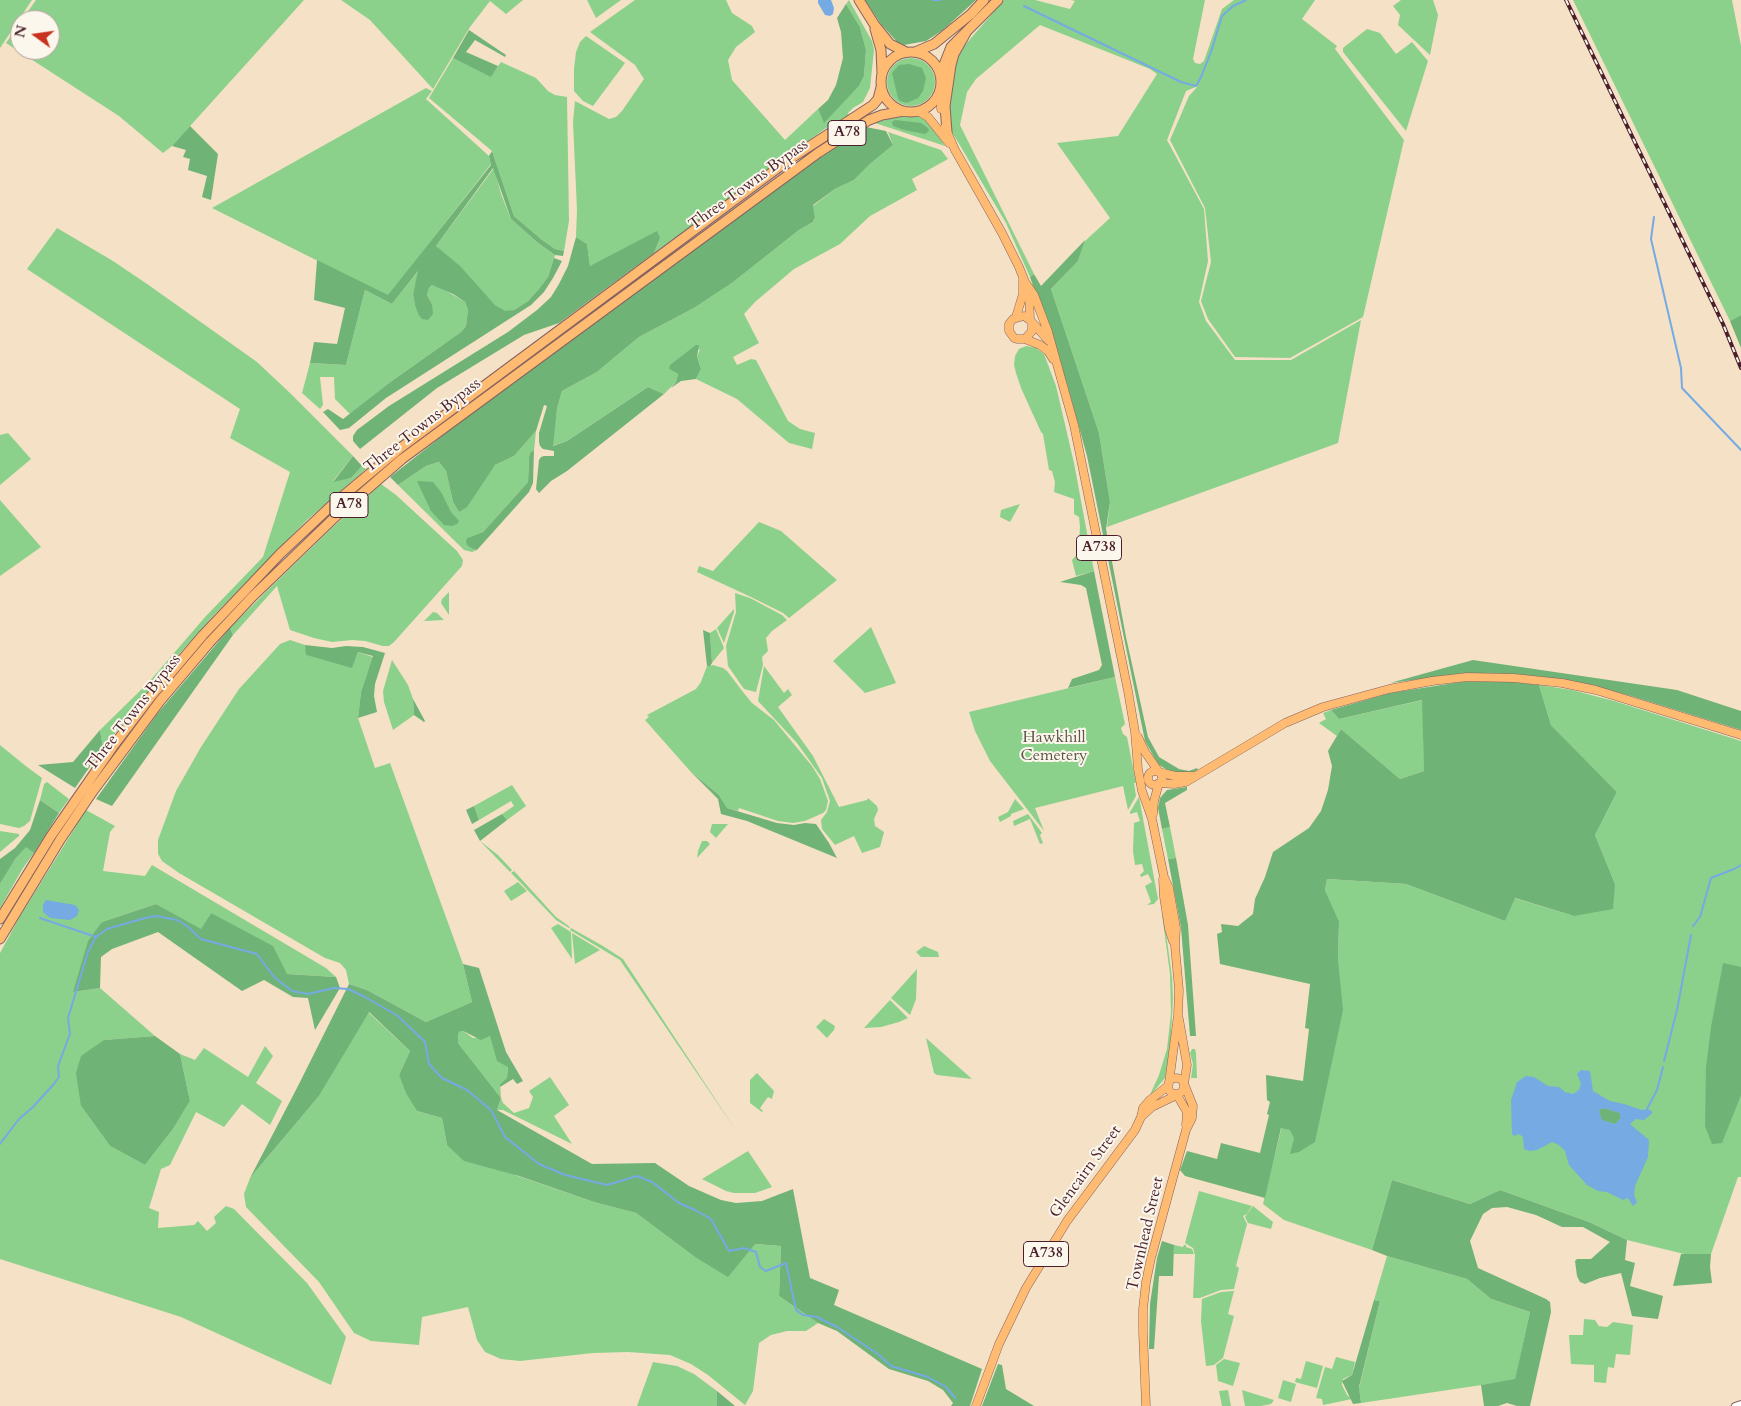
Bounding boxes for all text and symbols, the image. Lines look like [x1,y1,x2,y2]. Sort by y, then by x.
north arrow [10,10,60,60]
text: N [10,23,32,40]
road number: A78 [828,120,866,146]
street label: Three Towns Bypass [686,135,812,235]
street label: Three Towns Bypass [361,375,485,477]
road number: A78 [330,492,368,518]
road number: A738 [1076,536,1122,560]
street label: Three Towns Bypass [83,651,185,775]
park label: Hawkhill Cemetery [1021,728,1087,766]
street label: Glencairn Street [1046,1122,1126,1222]
street label: Townhead Street [1124,1175,1168,1293]
road number: A738 [1024,1242,1068,1266]

